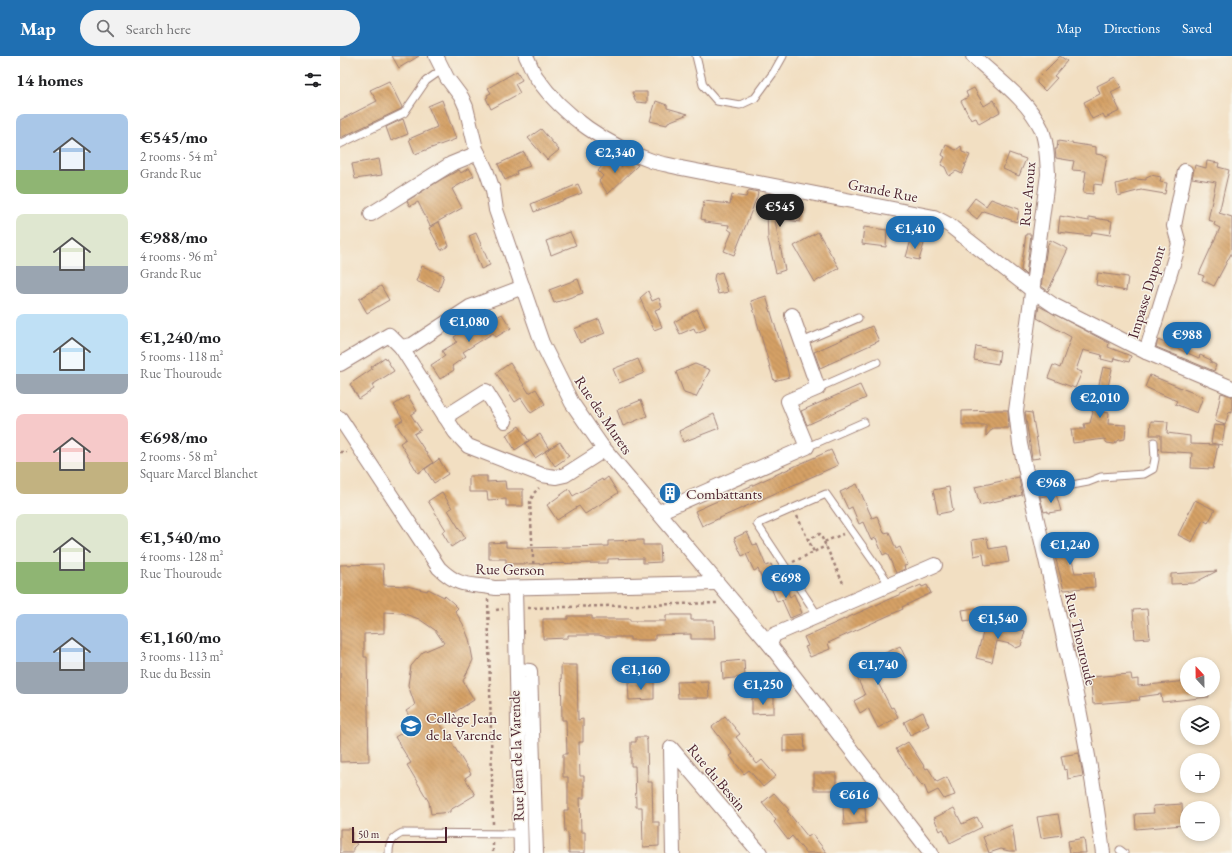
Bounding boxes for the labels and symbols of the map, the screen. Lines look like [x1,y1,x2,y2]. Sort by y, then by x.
pin: €2,340 [582,140,648,174]
street label: Rue Aroux [1015,160,1039,227]
street label: Grande Rue [846,174,920,206]
pin: €545 [756,194,804,228]
pin: €1,410 [882,216,948,250]
street label: Impasse Dupont [1123,243,1169,341]
pin: €1,080 [436,309,502,343]
pin: €988 [1163,322,1211,356]
street label: Rue des Murets [571,372,637,458]
pin: €2,010 [1067,385,1133,419]
pin: €968 [1027,470,1075,504]
building icon: Combattants [657,480,683,506]
place label: Combattants [686,484,762,503]
pin: €1,240 [1037,532,1103,566]
street label: Rue Gerson [475,559,545,579]
pin: €698 [762,565,810,599]
street label: Rue Thouroude [1061,591,1101,687]
pin: €1,540 [965,606,1031,640]
pin: €1,740 [845,652,911,686]
pin: €1,160 [608,657,674,691]
north arrow [1180,657,1220,697]
pin: €1,250 [730,672,796,706]
street label: Rue Jean de la Varende [504,690,528,822]
place label: Collège Jean de la Varende [426,708,502,744]
school or university icon: Collège Jean de la Varende [398,713,424,739]
street label: Rue du Bessin [683,740,751,815]
pin: €616 [830,782,878,816]
scale bar [352,825,447,844]

